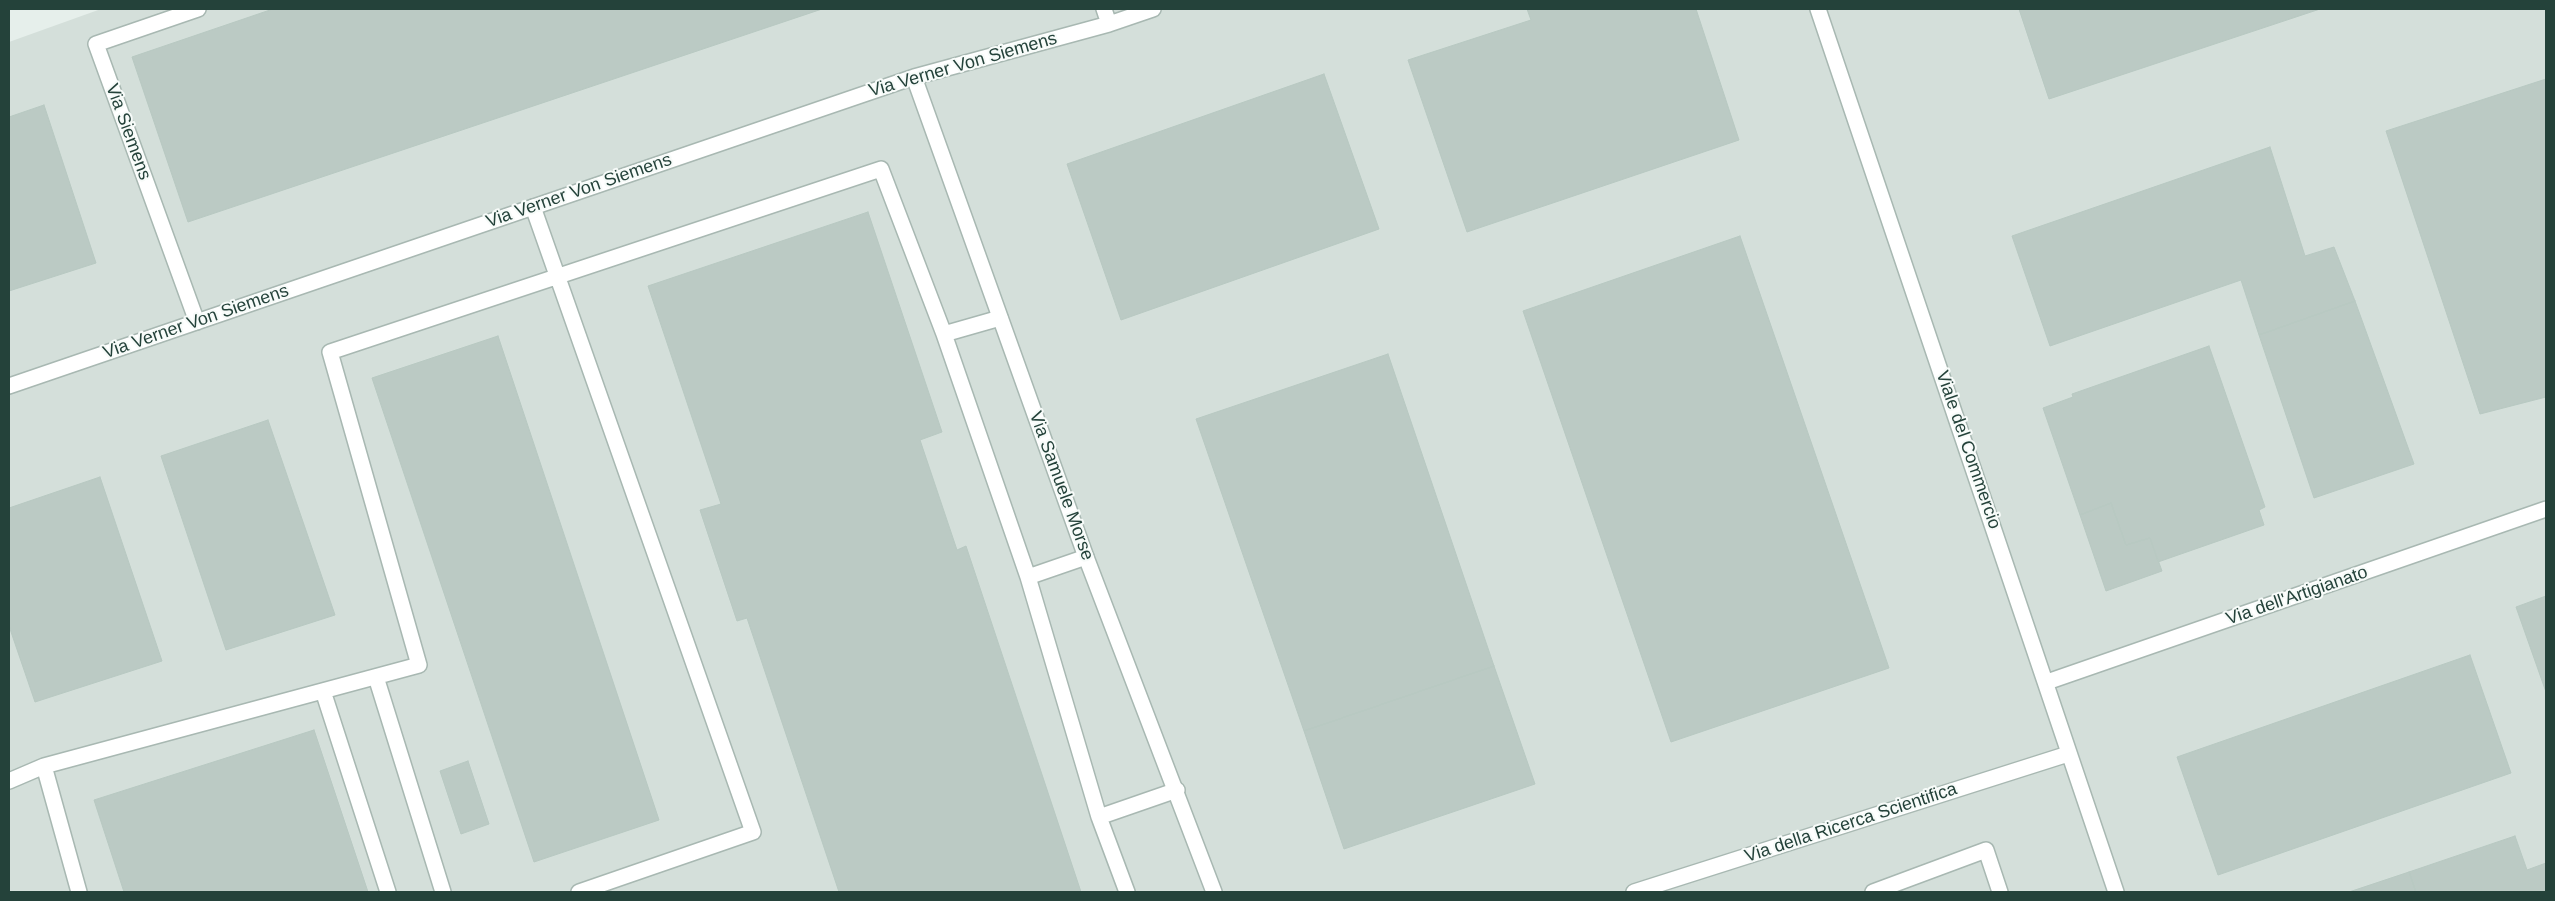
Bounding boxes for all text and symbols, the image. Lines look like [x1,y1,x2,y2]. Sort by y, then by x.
street label: Via Verner Von Siemens [866,28,1060,102]
street label: Via Siemens [101,81,155,183]
street label: Via Verner Von Siemens [483,149,675,233]
street label: Via Verner Von Siemens [100,280,292,364]
street label: Viale del Commercio [1931,368,2005,532]
street label: Via Samuele Morse [1024,409,1098,563]
street label: Via dell'Artigianato [2223,562,2371,630]
street label: Via della Ricerca Scientifica [1742,778,1960,868]

